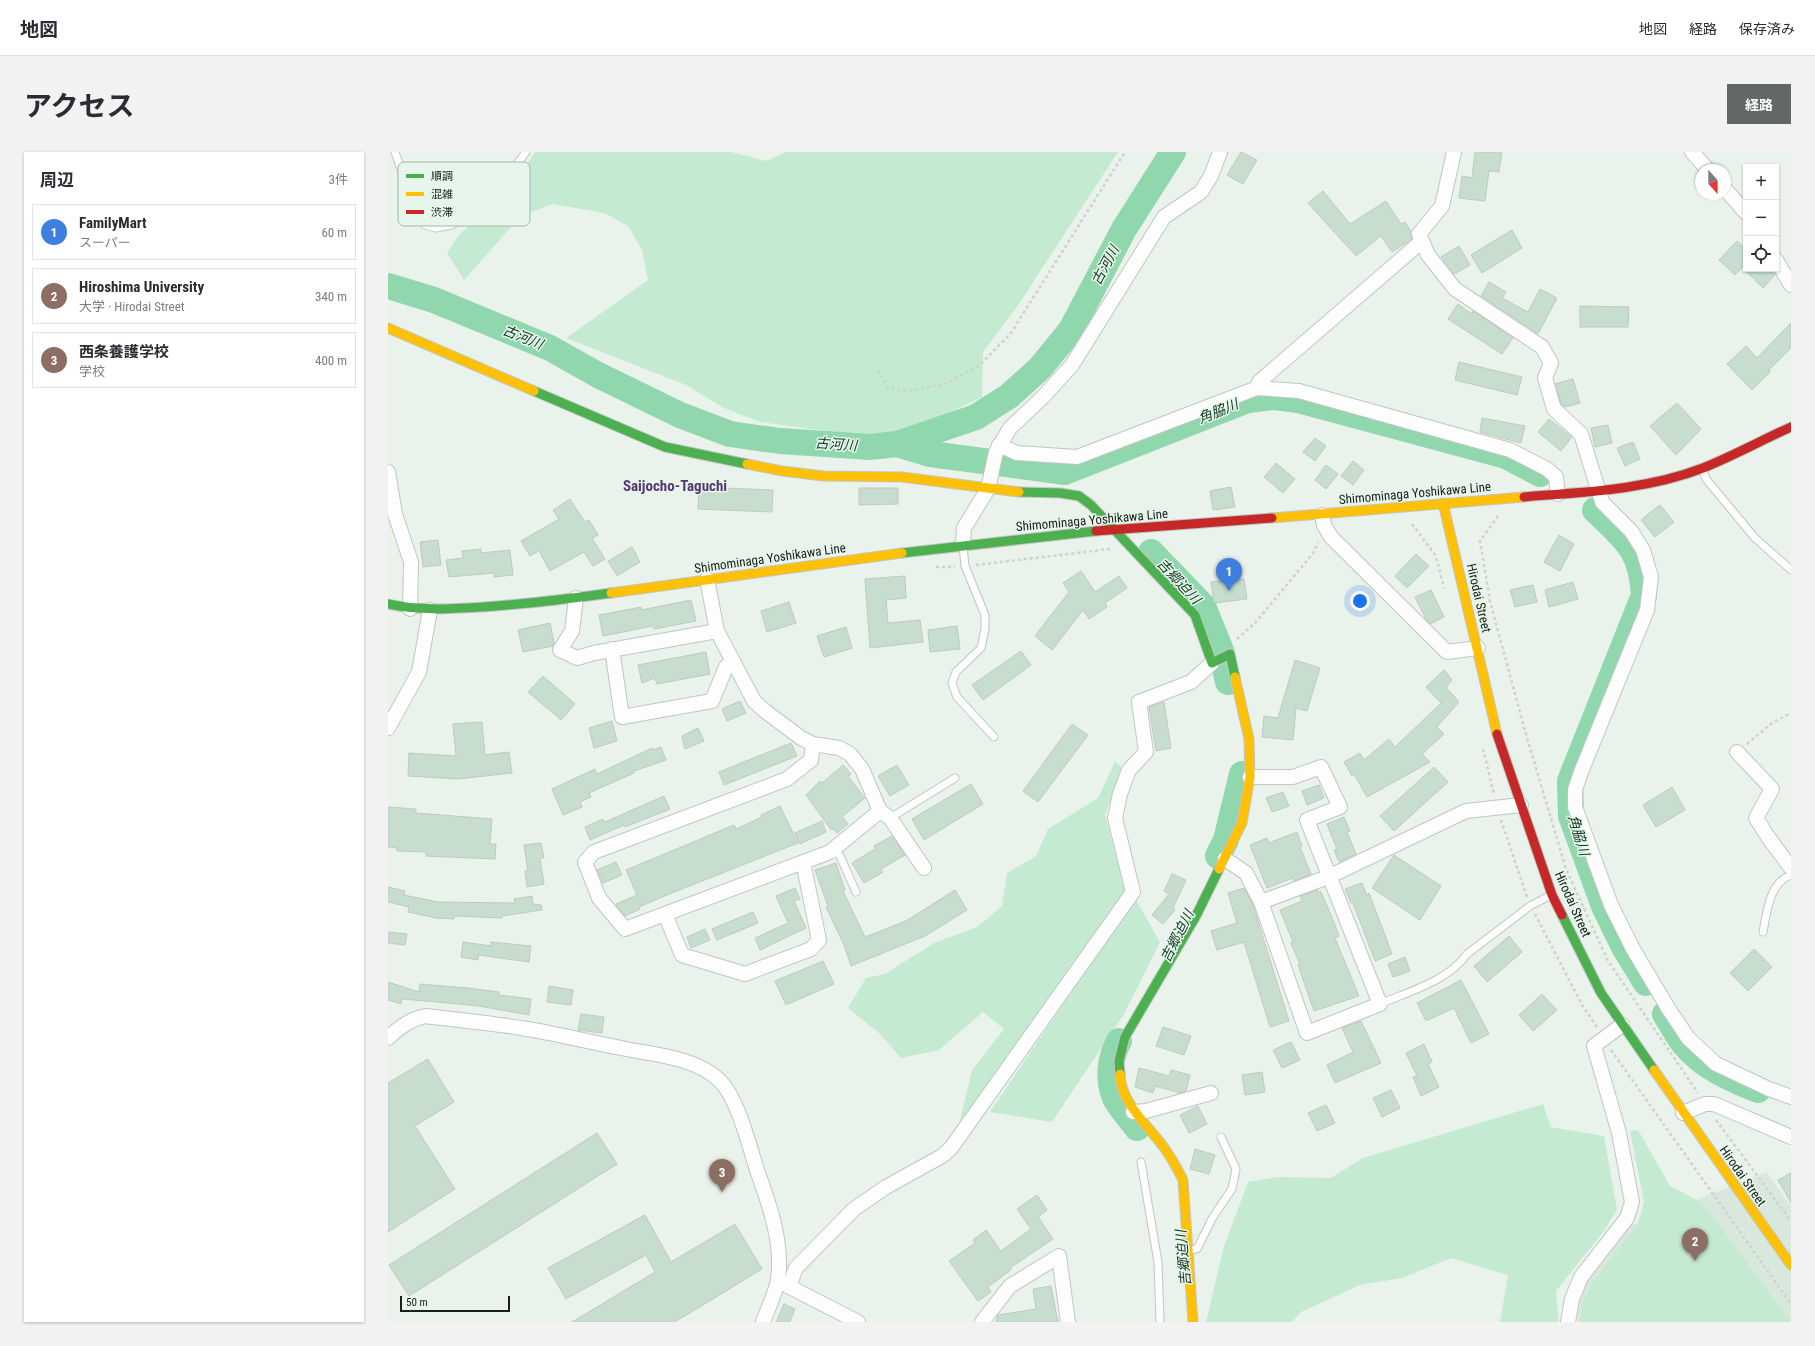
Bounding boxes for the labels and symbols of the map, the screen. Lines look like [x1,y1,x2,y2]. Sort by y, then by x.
legend [398,162,530,226]
north arrow [1695,164,1731,200]
text: 順調 [431,170,453,183]
text: 混雑 [431,188,453,201]
text: 渋滞 [431,206,453,219]
water label: 古河川 [1088,241,1123,287]
water label: 古河川 [501,322,547,353]
water label: 角脇川 [1196,395,1242,426]
water label: 古河川 [814,435,860,454]
district label: Saijocho-Taguchi [623,477,727,495]
street label: Shimominaga Yoshikawa Line [1338,479,1492,507]
street label: Shimominaga Yoshikawa Line [1015,506,1169,534]
street label: Shimominaga Yoshikawa Line [693,540,847,576]
water label: 吉郷迫川 [1154,555,1205,608]
pin: 1 [1216,558,1242,591]
street label: Hirodai Street [1464,562,1494,634]
your location [1350,591,1370,611]
water label: 角脇川 [1565,813,1593,859]
street label: Hirodai Street [1552,869,1594,939]
water label: 吉郷迫川 [1157,906,1198,965]
street label: Hirodai Street [1717,1143,1769,1209]
pin: 3 [709,1159,735,1192]
water label: 吉郷迫川 [1172,1227,1193,1287]
pin: 2 [1682,1228,1708,1261]
scale bar [400,1294,510,1313]

